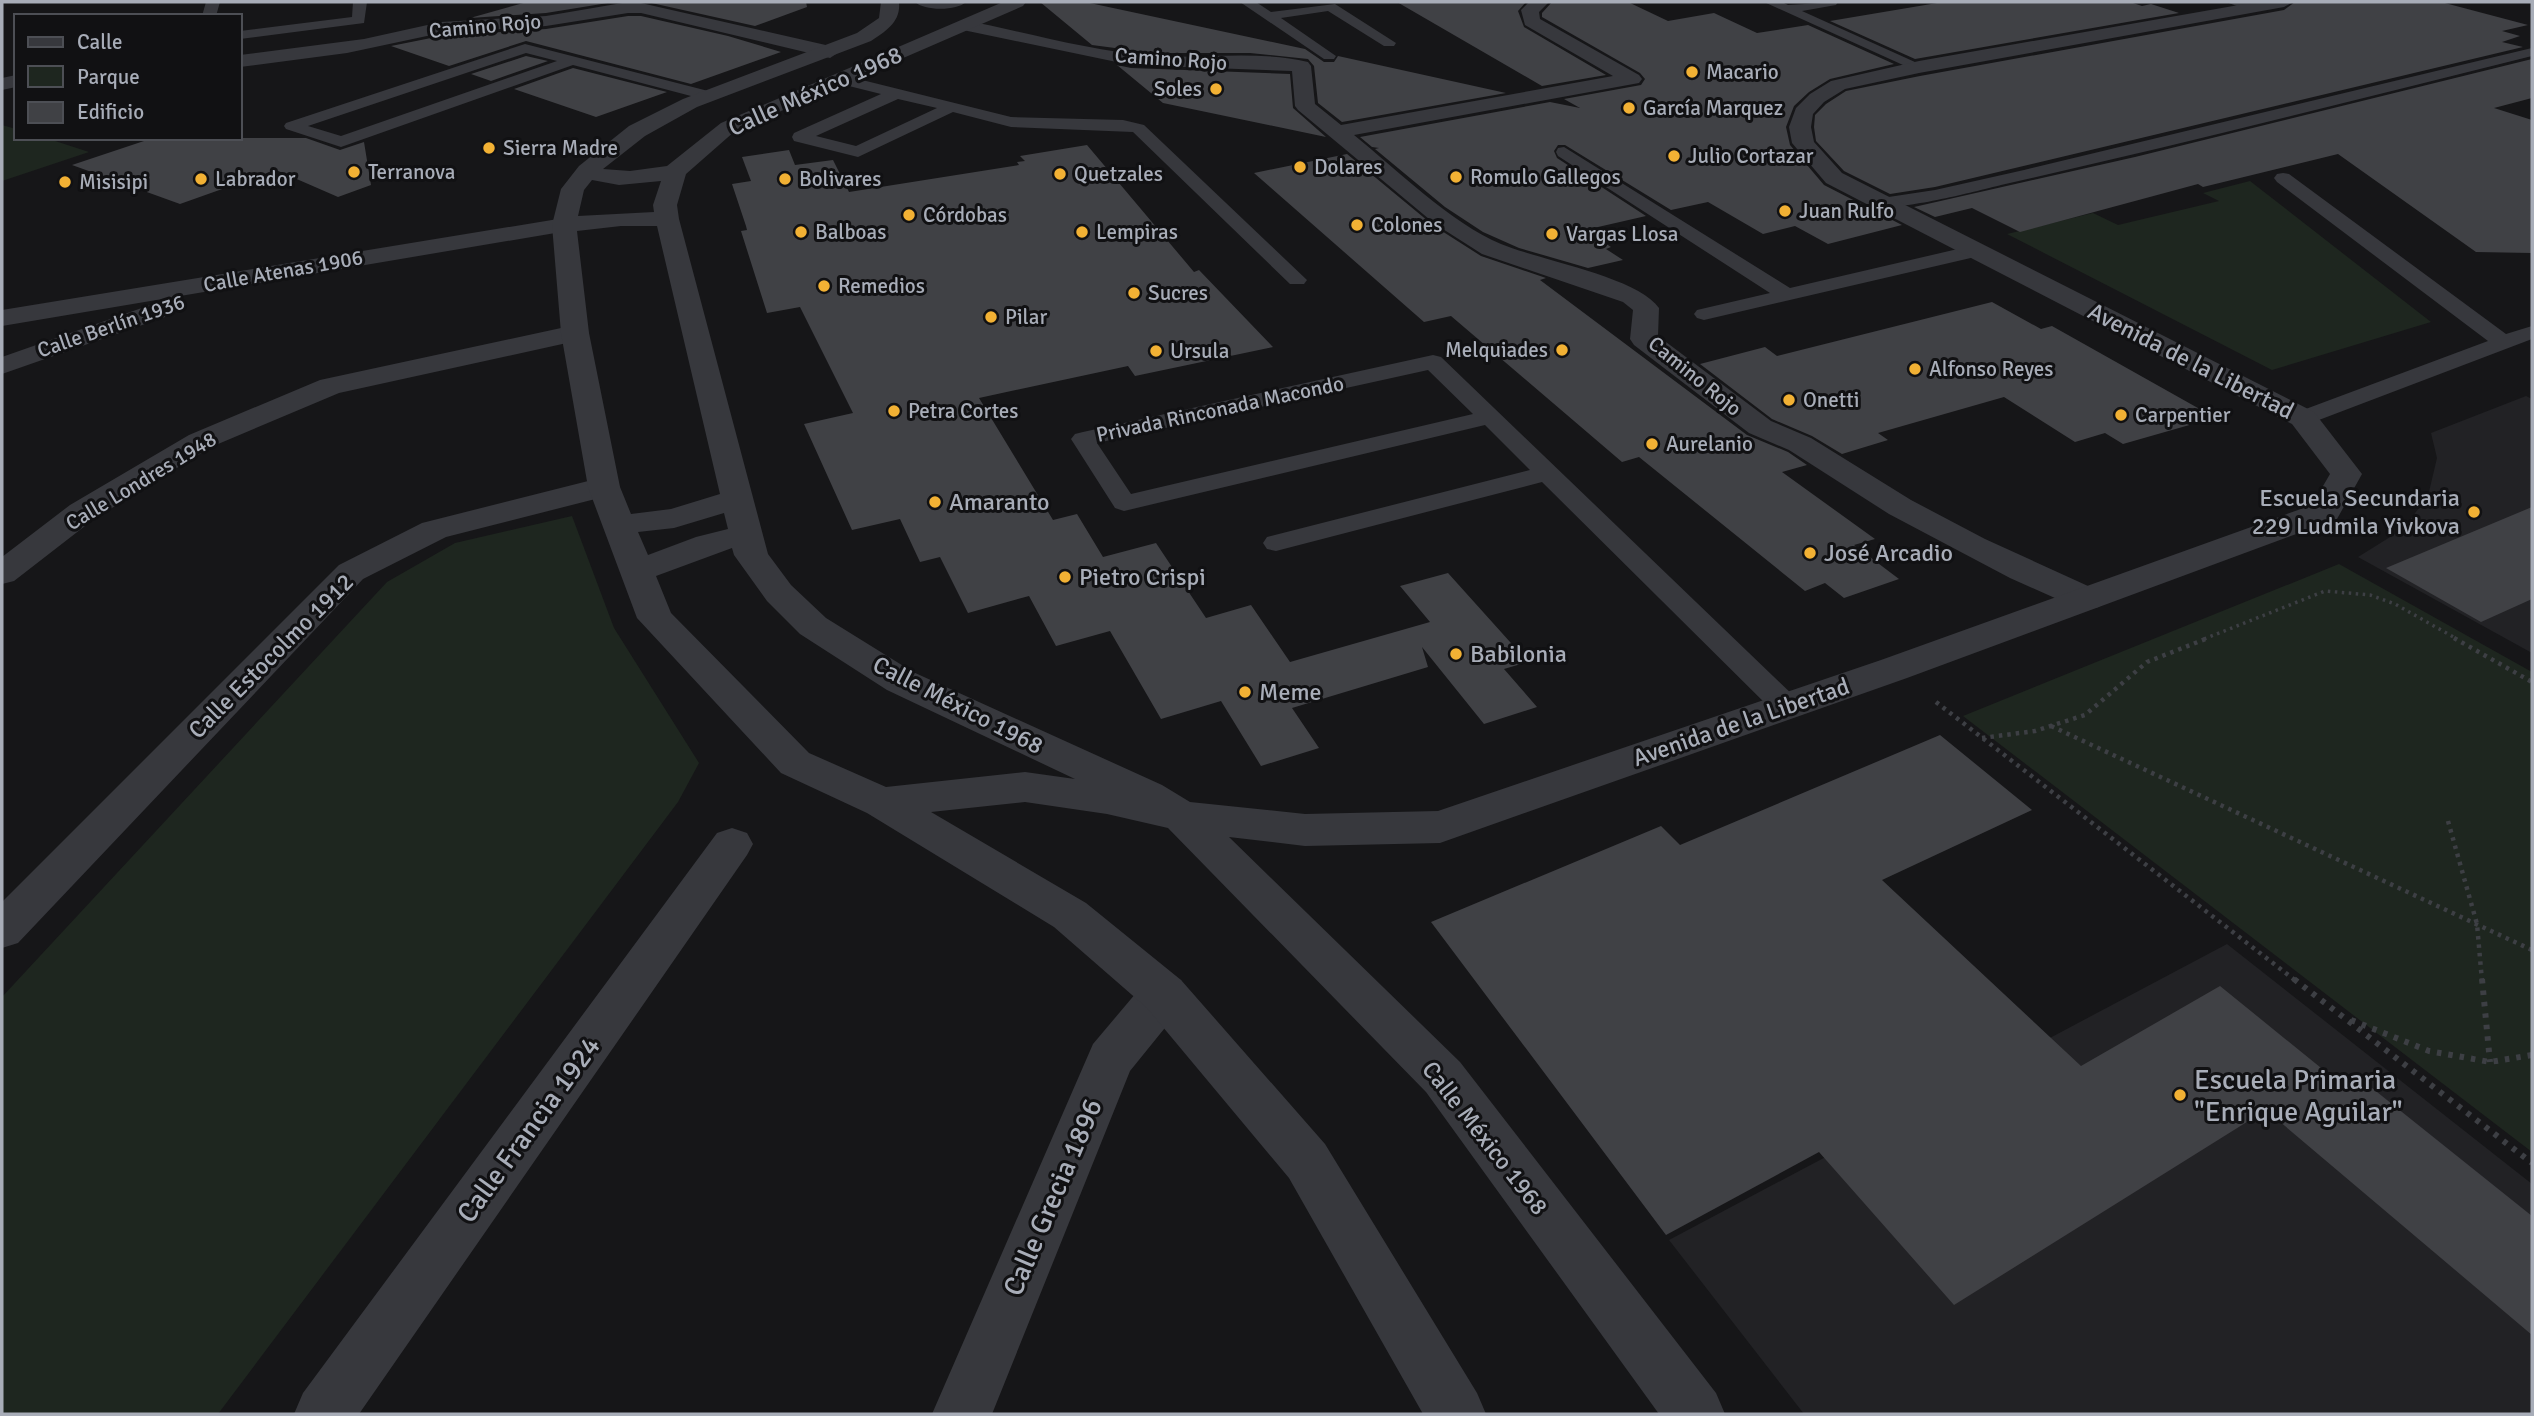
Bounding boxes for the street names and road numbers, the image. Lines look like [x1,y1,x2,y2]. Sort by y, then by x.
street label: Camino Rojo [428,8,542,44]
street label: Calle México 1968 [723,39,907,143]
street label: Camino Rojo [1114,42,1228,76]
street label: Calle Atenas 1906 [201,244,365,298]
street label: Calle Berlín 1936 [34,289,188,363]
street label: Avenida de la Libertad [2083,296,2299,426]
street label: Camino Rojo [1643,330,1747,422]
street label: Privada Rinconada Macondo [1094,370,1346,448]
street label: Calle Londres 1948 [61,426,221,536]
street label: Calle Estocolmo 1912 [182,567,360,745]
street label: Calle México 1968 [868,649,1048,761]
street label: Avenida de la Libertad [1629,671,1853,773]
street label: Calle Francia 1924 [450,1030,608,1230]
street label: Calle México 1968 [1416,1055,1554,1221]
street label: Calle Grecia 1896 [996,1094,1110,1301]

